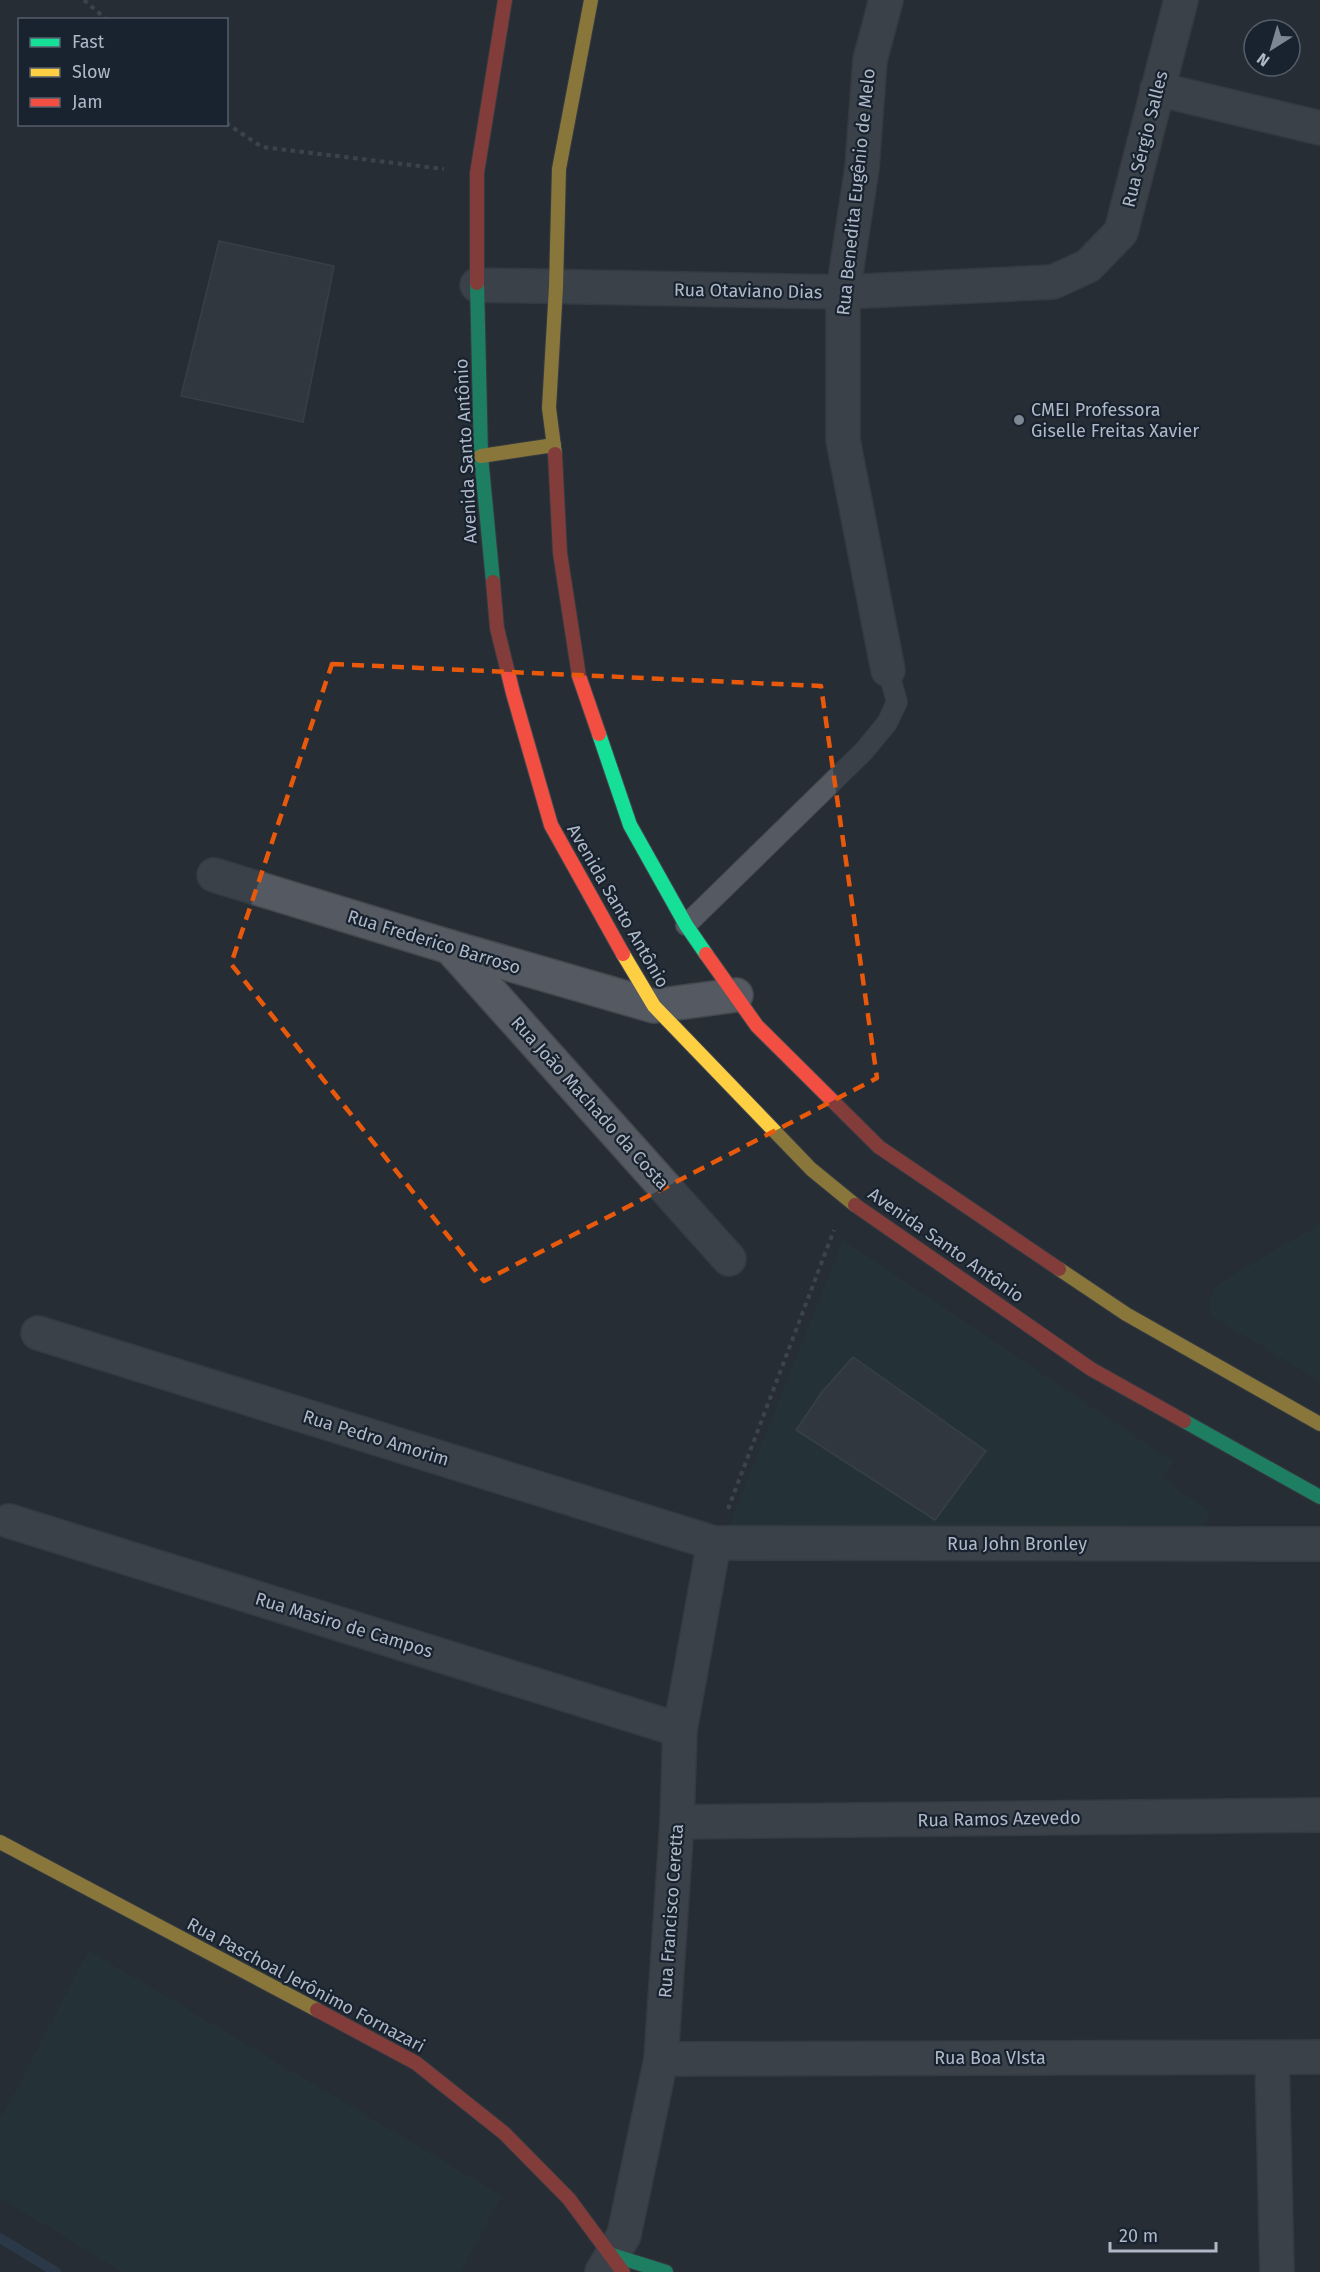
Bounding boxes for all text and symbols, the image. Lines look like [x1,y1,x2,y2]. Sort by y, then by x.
legend [18,18,228,126]
north arrow [1242,18,1302,78]
text: Fast [72,31,105,53]
text: N [1253,49,1273,70]
text: Slow [72,61,111,83]
street label: Rua Benedita Eugênio de Melo [832,67,880,317]
street label: Rua Sérgio Salles [1117,68,1173,210]
text: Jam [72,91,103,113]
street label: Rua Otaviano Dias [674,279,822,303]
street label: Avenida Santo Antônio [450,358,482,544]
place label: CMEI Professora Giselle Freitas Xavier [1031,399,1199,442]
marker: CMEI Professora Giselle Freitas Xavier [1012,413,1026,427]
street label: Avenida Santo Antônio [562,820,674,992]
street label: Rua Frederico Barroso [345,905,523,979]
street label: Rua João Machado da Costa [506,1012,674,1194]
street label: Avenida Santo Antônio [864,1183,1028,1307]
street label: Rua Pedro Amorim [300,1405,452,1471]
street label: Rua John Bronley [947,1533,1087,1555]
street label: Rua Masiro de Campos [252,1587,436,1663]
street label: Rua Ramos Azevedo [917,1807,1081,1831]
street label: Rua Francisco Ceretta [654,1823,688,1999]
street label: Rua Paschoal Jerônimo Fornazari [183,1913,429,2057]
street label: Rua Boa VIsta [934,2047,1046,2069]
scale bar [1110,2215,1216,2253]
text: 20 m [1119,2225,1158,2247]

